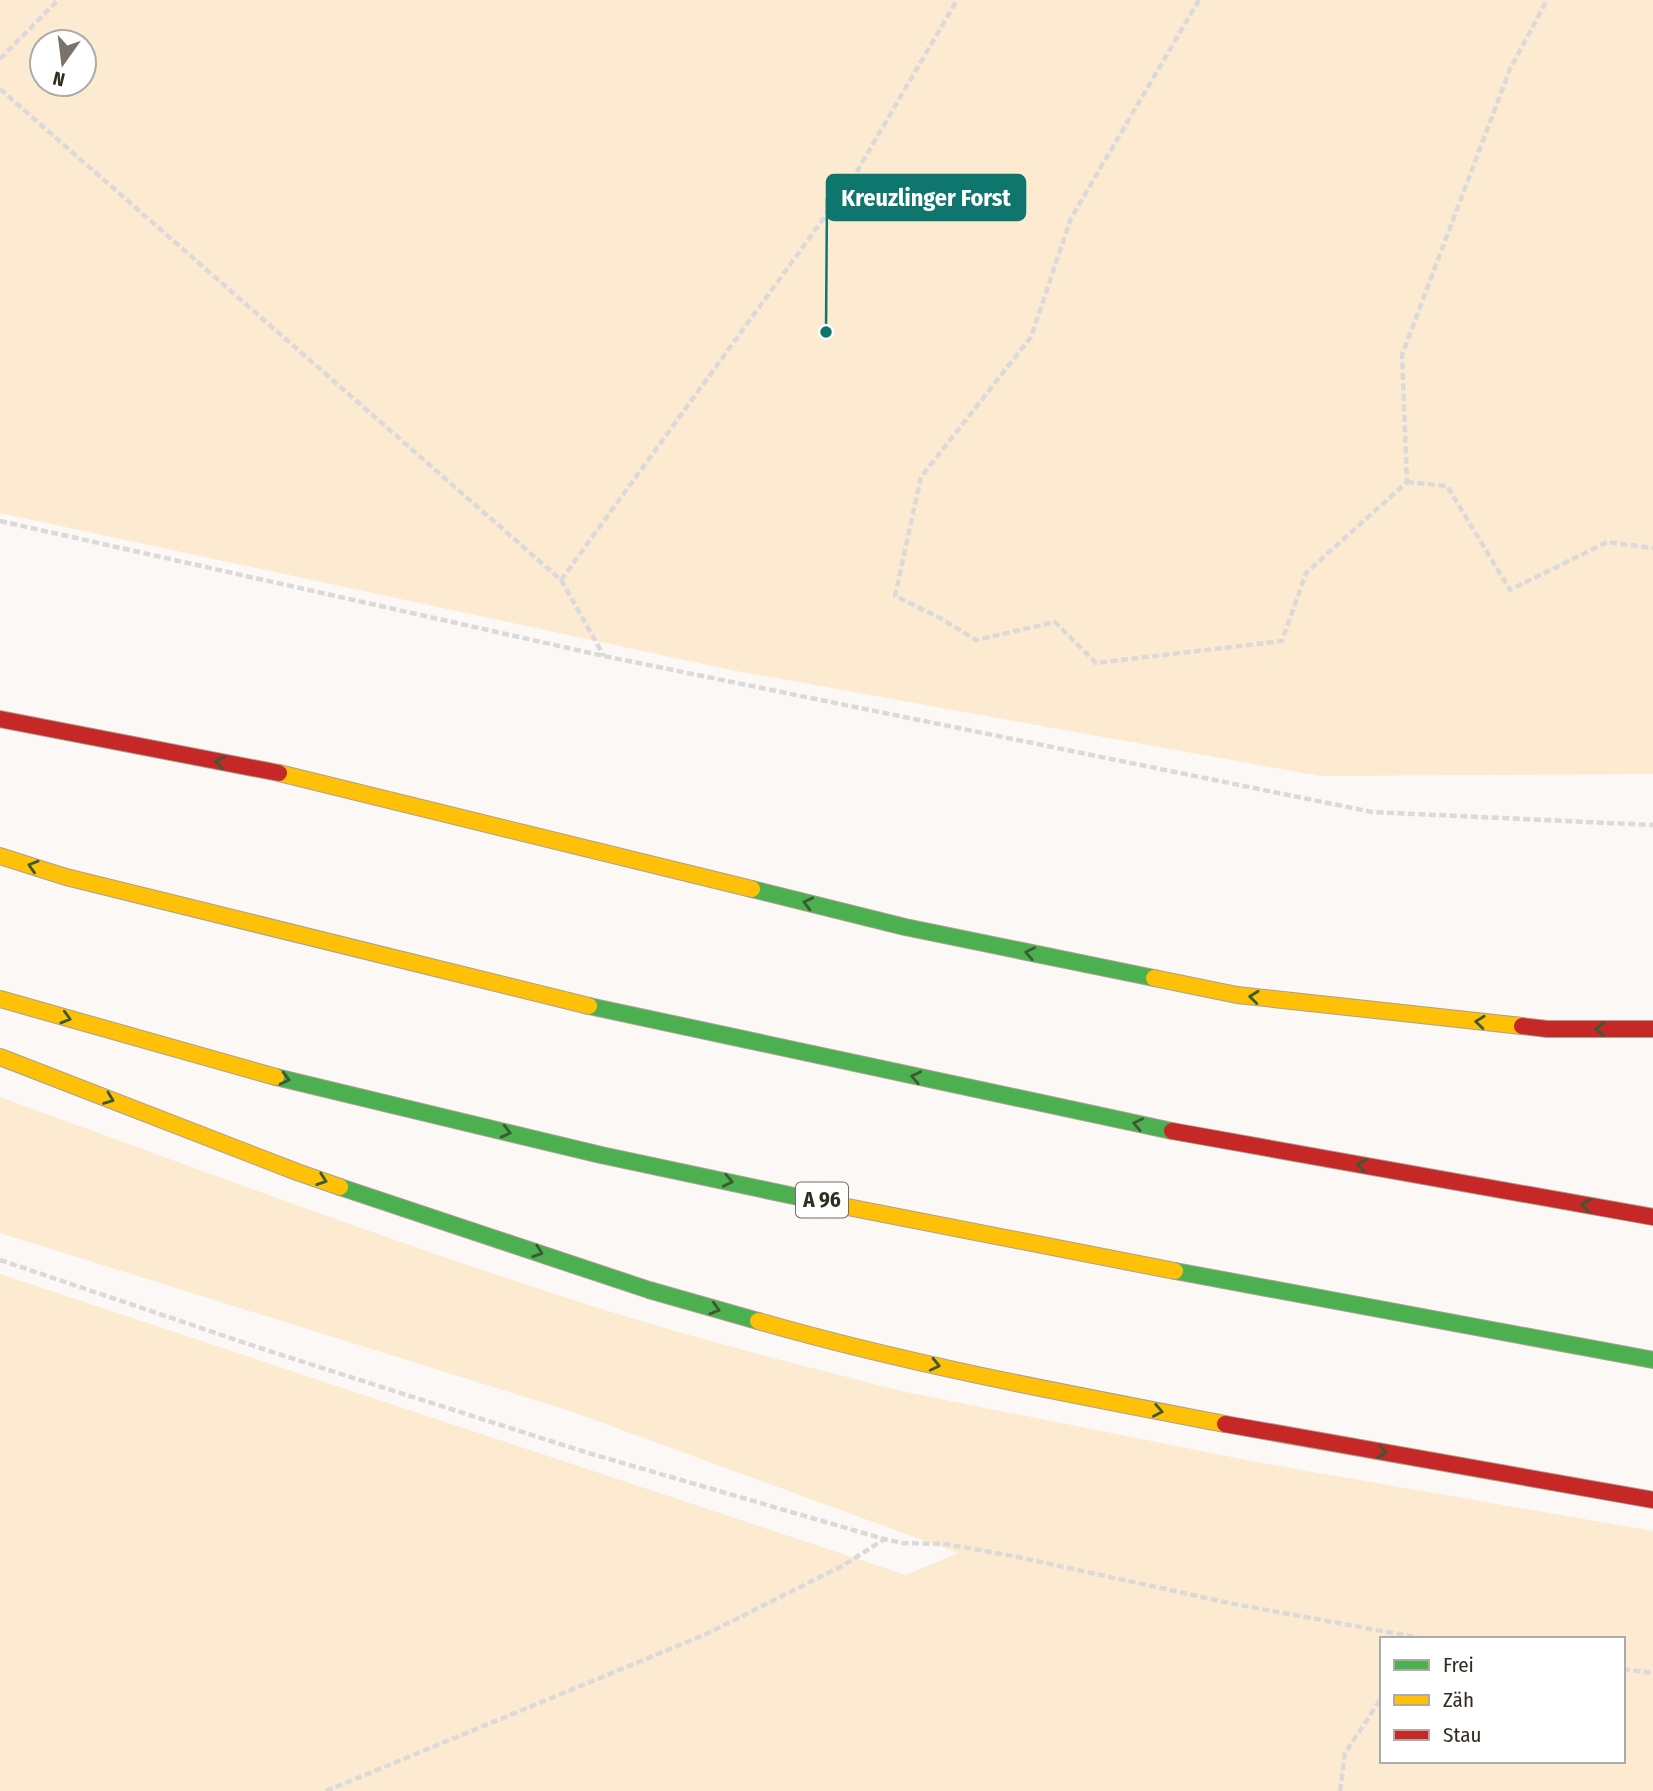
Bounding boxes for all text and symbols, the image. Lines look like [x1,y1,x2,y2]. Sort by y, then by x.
north arrow [28,28,98,98]
text: N [51,66,67,92]
callout: Kreuzlinger Forst [827,175,1025,220]
text: Kreuzlinger Forst [841,184,1011,212]
one-way arrow [214,755,226,770]
one-way arrow [27,860,39,875]
one-way arrow [802,897,814,911]
one-way arrow [1024,946,1036,961]
one-way arrow [1248,989,1259,1004]
one-way arrow [59,1009,71,1024]
one-way arrow [1474,1014,1485,1029]
one-way arrow [1594,1021,1605,1037]
one-way arrow [910,1070,922,1085]
one-way arrow [279,1071,291,1085]
one-way arrow [103,1091,115,1105]
one-way arrow [1132,1118,1144,1132]
one-way arrow [500,1124,512,1138]
one-way arrow [1356,1158,1368,1173]
one-way arrow [315,1172,328,1186]
one-way arrow [722,1172,734,1187]
road number: A 96 [796,1182,848,1218]
one-way arrow [1580,1198,1592,1213]
one-way arrow [531,1244,543,1259]
one-way arrow [709,1300,721,1315]
one-way arrow [929,1357,941,1372]
one-way arrow [1152,1403,1164,1418]
one-way arrow [1376,1444,1388,1459]
legend [1380,1637,1625,1763]
text: Frei [1443,1652,1474,1678]
text: Zäh [1443,1687,1474,1713]
text: Stau [1443,1722,1481,1748]

